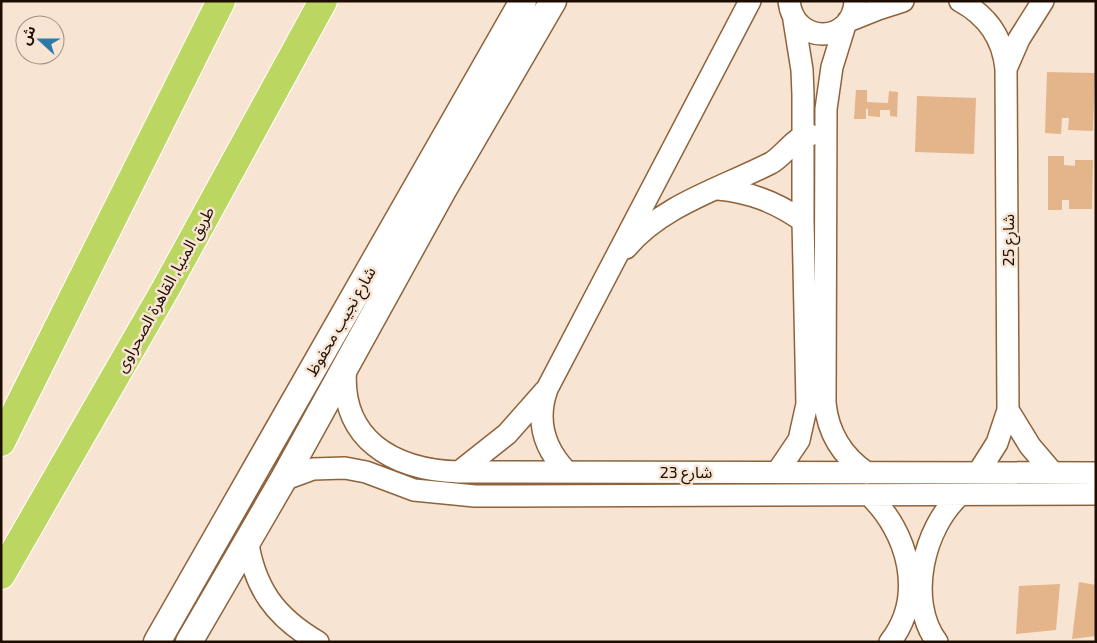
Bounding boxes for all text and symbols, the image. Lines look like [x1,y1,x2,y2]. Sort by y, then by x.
north arrow [15,15,65,65]
text: ش [16,23,39,47]
street label: طريق المنيا, القاهرة الصحراوى [111,203,219,376]
street label: شارع 25 [998,214,1021,266]
street label: شارع نجيب محفوظ [301,263,382,381]
street label: شارع 23 [660,462,712,485]

